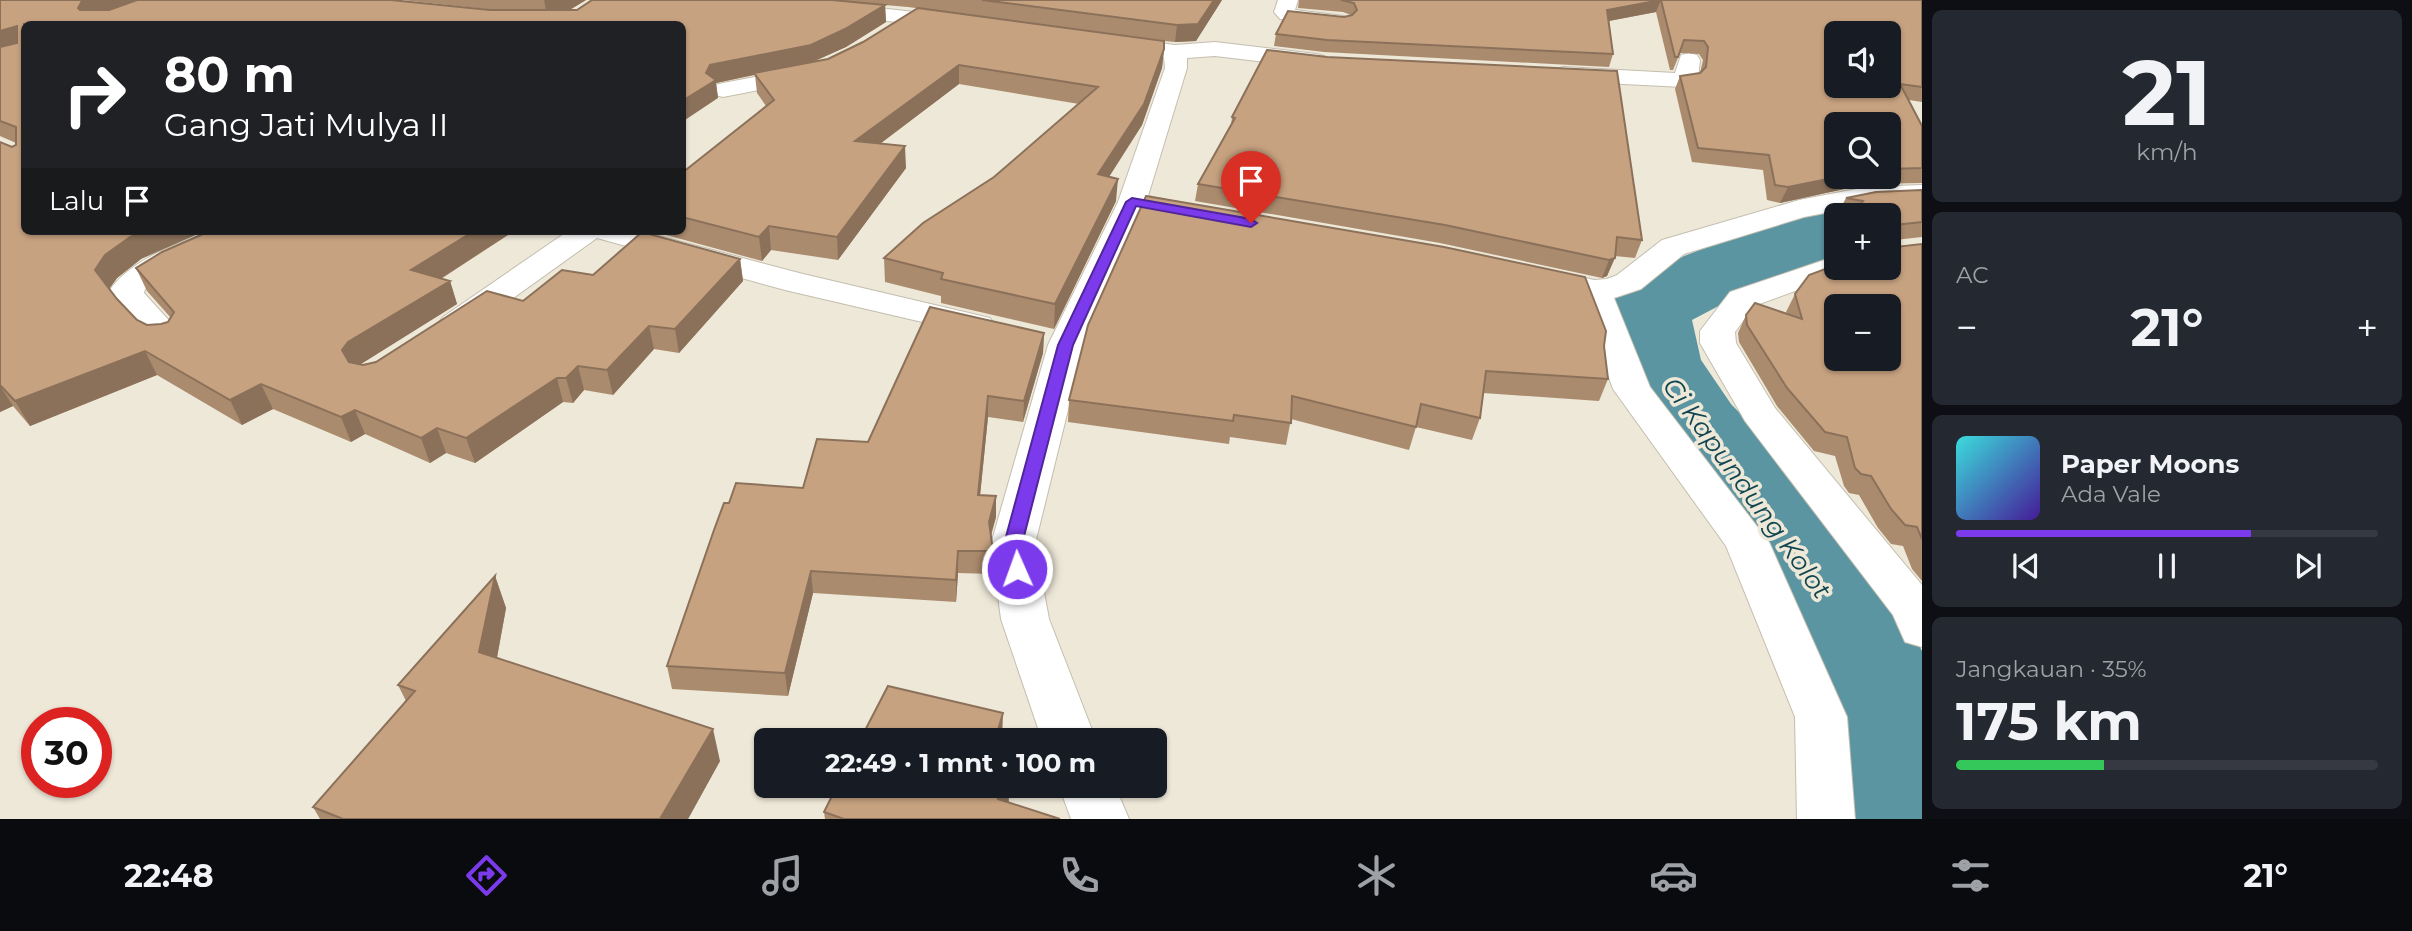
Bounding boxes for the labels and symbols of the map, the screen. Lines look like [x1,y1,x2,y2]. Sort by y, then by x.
pin [1221,151,1281,223]
water label: Ci Kapundung Kolot [1656,371,1838,605]
position arrow [980,532,1054,606]
speed limit sign: 30 [21,707,112,798]

